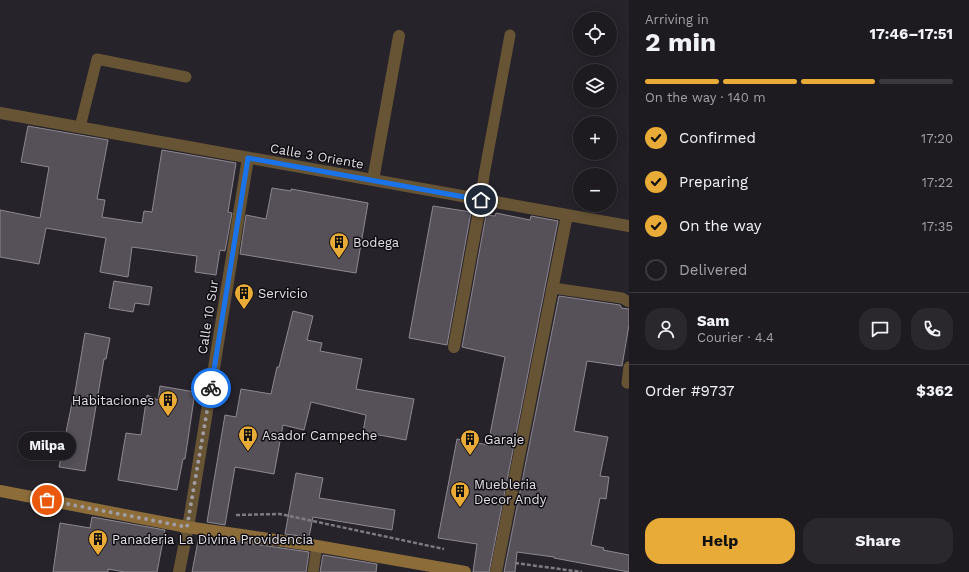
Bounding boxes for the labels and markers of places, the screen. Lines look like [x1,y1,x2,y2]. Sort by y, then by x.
pin [464,183,498,217]
building icon: Bodega [328,231,350,259]
place label: Bodega [353,235,400,250]
building icon: Servicio [233,282,255,310]
place label: Servicio [258,286,308,301]
building icon: Habitaciones [157,389,179,417]
place label: Habitaciones [72,393,154,408]
building icon: Asador Campeche [237,424,259,452]
place label: Asador Campeche [262,428,377,443]
building icon: Garaje [459,428,481,456]
callout: Milpa [18,432,76,460]
place label: Garaje [484,432,524,447]
place label: Muebleria Decor Andy [474,477,547,507]
building icon: Muebleria Decor Andy [449,480,471,508]
pin [30,483,64,517]
building icon: Panaderia La Divina Providencia [87,528,109,556]
place label: Panaderia La Divina Providencia [112,532,314,547]

